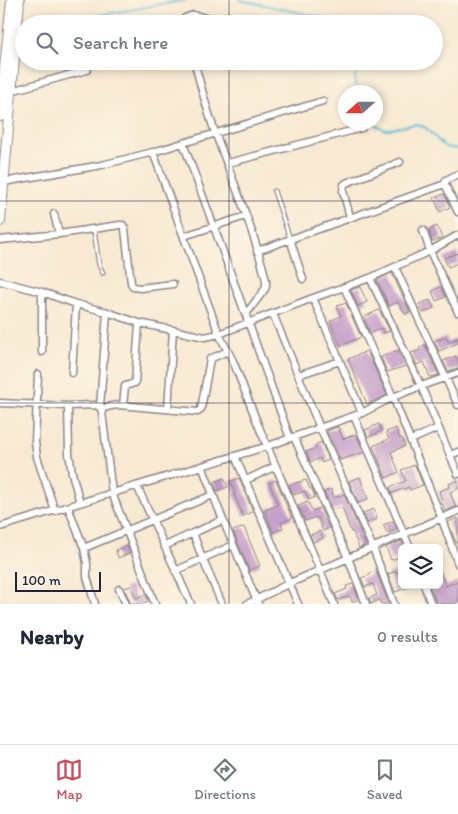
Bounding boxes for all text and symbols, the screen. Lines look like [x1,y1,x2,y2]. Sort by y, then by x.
search box [15,15,443,70]
icon: search [33,29,61,57]
text: Search here [73,31,168,54]
north arrow [338,85,383,130]
map controls [398,544,443,589]
button: layers [398,544,443,589]
scale bar [15,569,101,592]
text: 100 m [22,572,61,589]
text: Nearby [20,624,84,649]
text: 0 results [377,627,438,646]
tab: Map [55,756,83,803]
tab: Directions [194,756,256,803]
tab: Saved [367,756,403,803]

